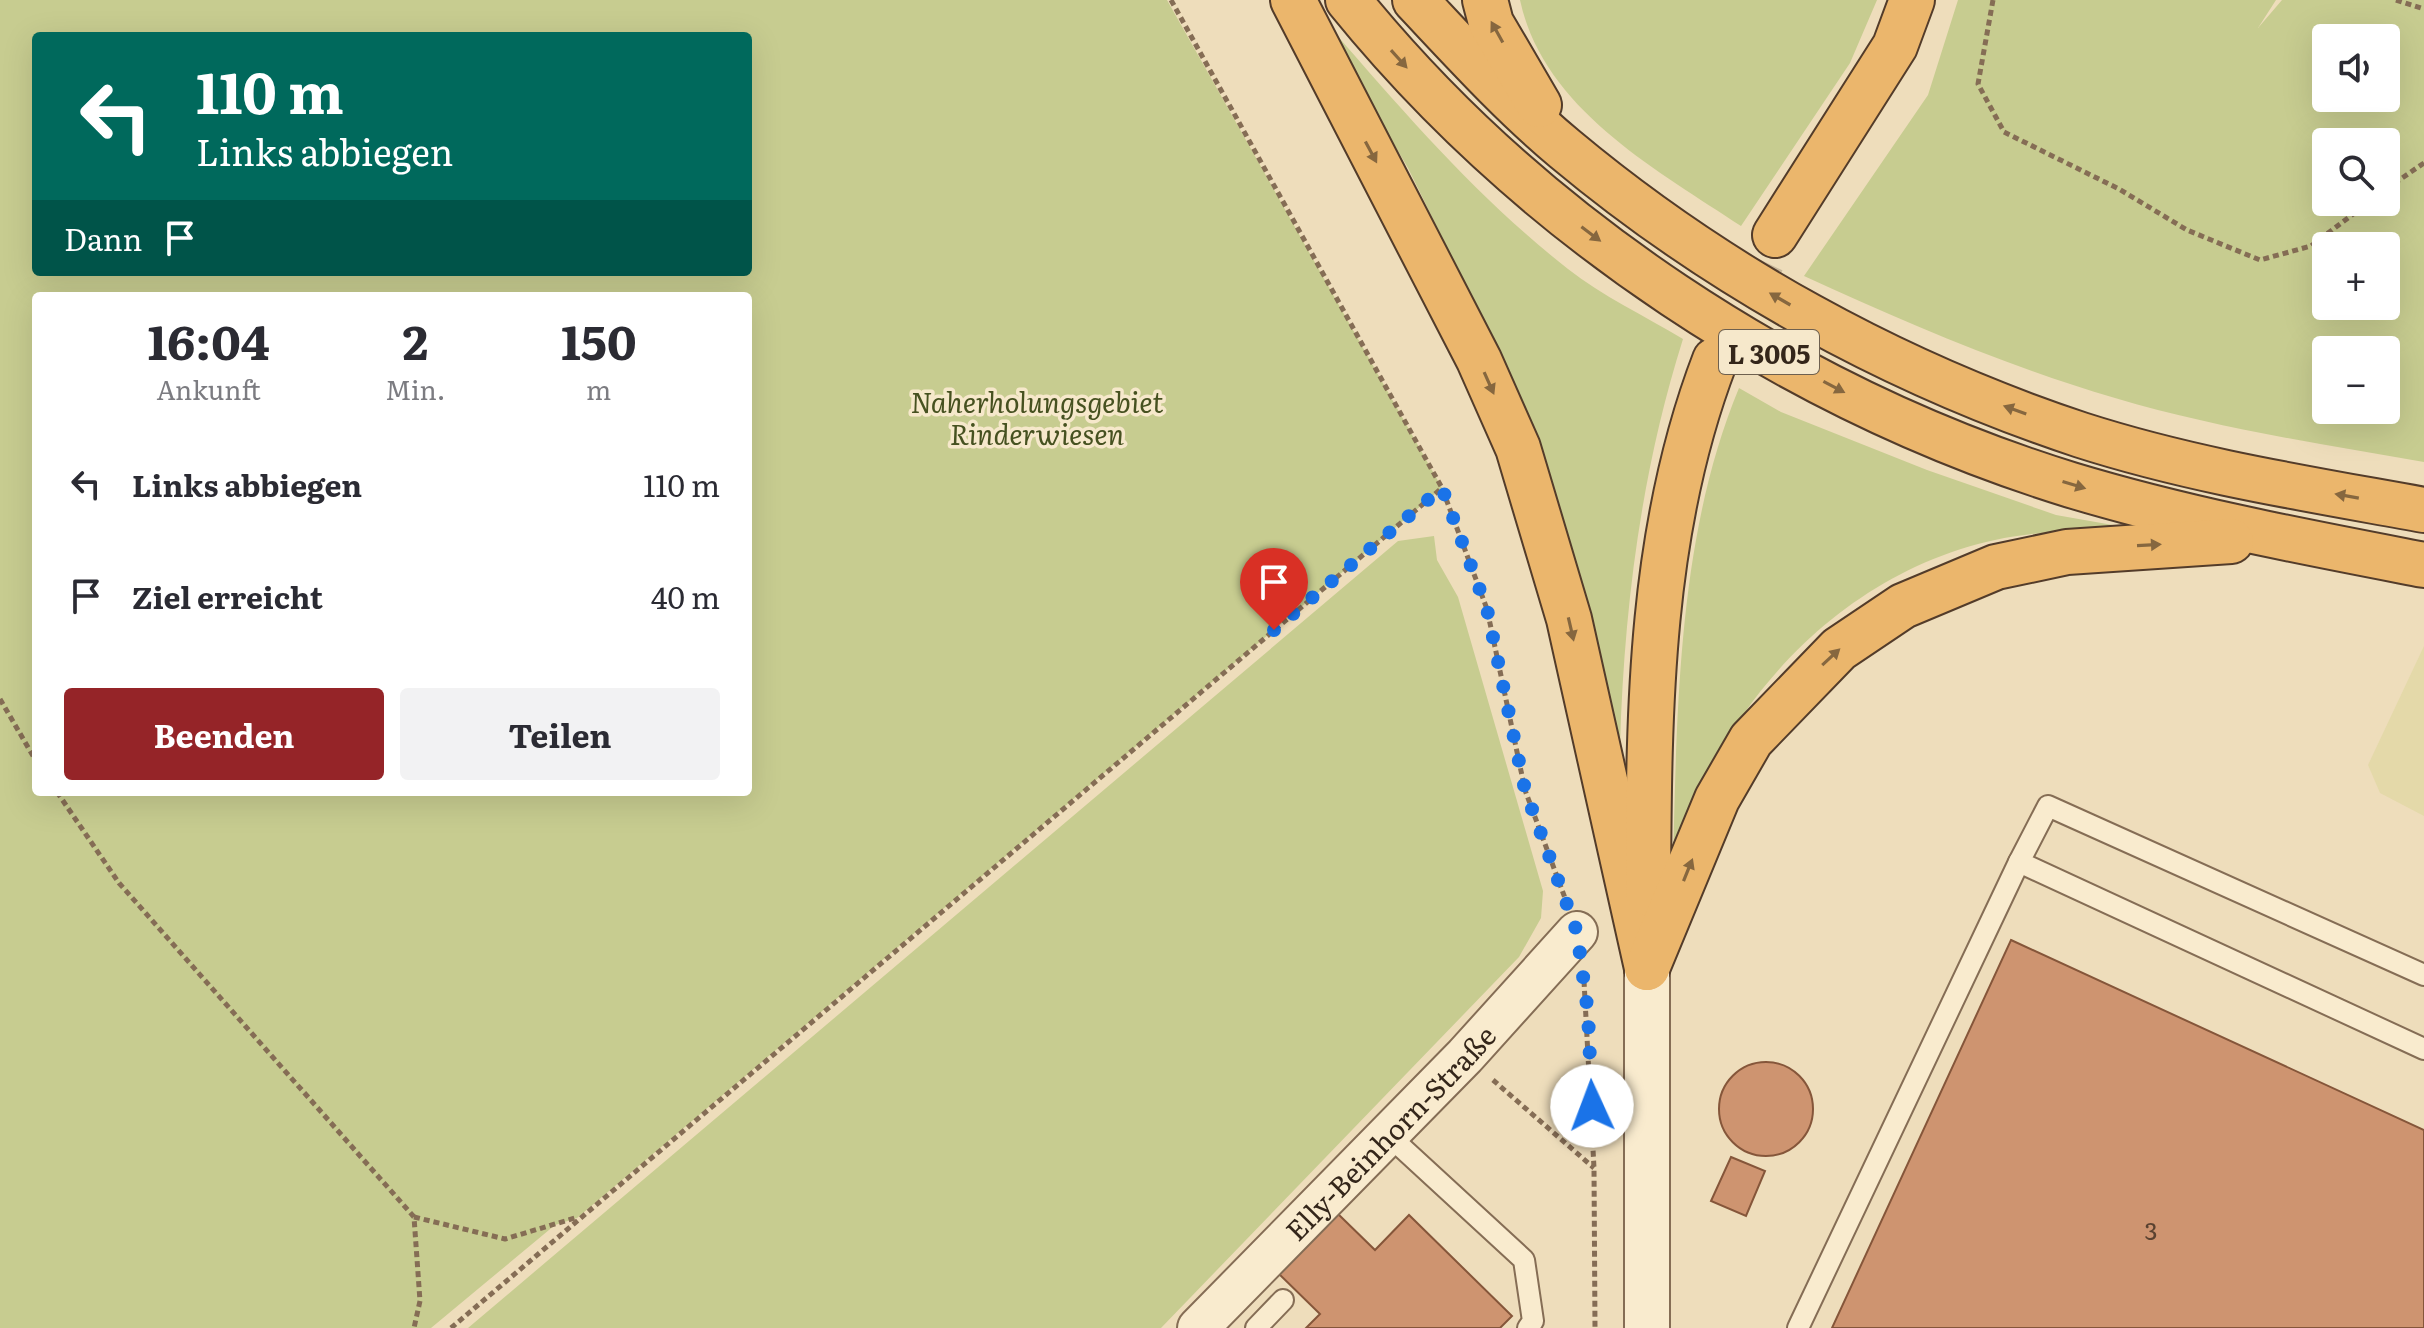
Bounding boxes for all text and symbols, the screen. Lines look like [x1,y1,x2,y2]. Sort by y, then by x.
one-way arrow [1490,21,1503,44]
map controls [2312,24,2400,424]
button: sound [2312,24,2400,112]
text: 110 m [196,48,344,131]
one-way arrow [1390,49,1408,69]
icon: left [64,64,168,168]
text: Links abbiegen [196,124,453,177]
button: search [2312,128,2400,216]
one-way arrow [1364,140,1377,163]
text: Dann [64,216,142,260]
icon: arrive [158,216,202,260]
one-way arrow [1581,225,1601,241]
button: + [2312,232,2400,320]
one-way arrow [1769,292,1791,306]
text: 16:04 [147,304,270,375]
text: 2 [402,304,428,375]
text: 150 [561,304,637,375]
road number: L 3005 [1719,330,1819,374]
button: − [2312,336,2400,424]
text: Ankunft [156,369,261,408]
text: Min. [385,369,445,408]
text: m [586,369,611,408]
one-way arrow [1483,371,1496,395]
park label: Naherholungsgebiet Rinderwiesen [910,380,1164,454]
one-way arrow [1823,380,1845,394]
one-way arrow [2003,404,2027,416]
icon: left [64,462,108,506]
text: Links abbiegen [132,462,362,506]
text: 110 m [643,462,720,506]
one-way arrow [2063,480,2087,492]
one-way arrow [2335,490,2360,502]
one-way arrow [2137,539,2162,552]
pin [1240,548,1308,630]
icon: arrive [1252,560,1296,604]
icon: arrive [64,574,108,618]
text: Ziel erreicht [132,574,323,618]
text: 40 m [651,574,720,618]
one-way arrow [1565,617,1578,642]
one-way arrow [1821,648,1840,667]
button: Beenden [64,688,384,780]
button: Teilen [400,688,720,780]
one-way arrow [1682,858,1695,882]
street label: Elly-Beinhorn-Straße [1275,1015,1505,1249]
position arrow [1550,1064,1634,1148]
house number: 3 [2144,1212,2158,1247]

